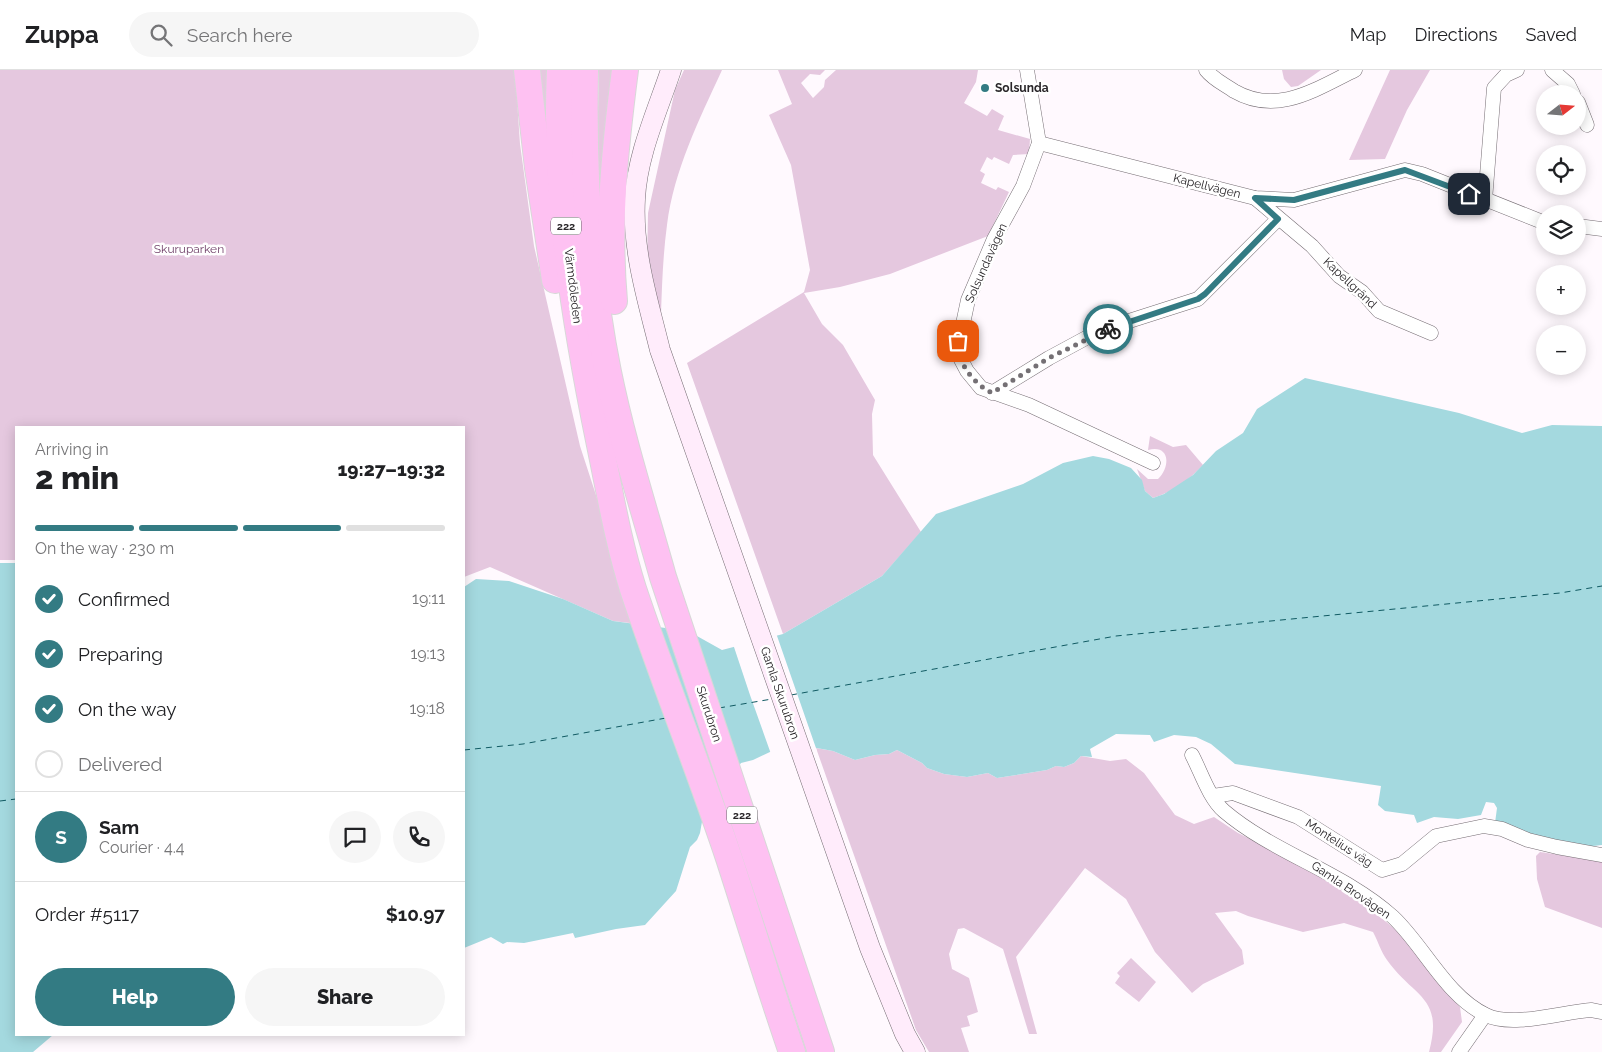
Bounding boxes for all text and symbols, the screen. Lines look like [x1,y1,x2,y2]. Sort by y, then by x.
search box [129,12,479,57]
text: Zuppa [25,20,99,49]
icon: search [147,21,175,49]
text: Search here [187,24,292,46]
text: Map [1350,24,1386,45]
text: Directions [1414,24,1498,45]
text: Saved [1526,24,1577,45]
place label: Solsunda [995,81,1049,95]
marker: Solsunda [979,82,991,94]
north arrow [1536,85,1586,135]
map controls [1536,85,1586,375]
button: locate [1536,145,1586,195]
street label: Kapellvägen [1172,171,1242,201]
pin [1448,173,1490,215]
icon: home [1455,180,1483,208]
button: layers [1536,205,1586,255]
road number: 222 [551,218,581,234]
street label: Solsundavägen [962,221,1010,305]
park label: Skuruparken [154,242,224,256]
street label: Värmdöleden [561,248,585,324]
street label: Kapellgränd [1320,255,1380,311]
button: + [1536,265,1586,315]
courier [1083,304,1133,354]
icon: bike [1094,315,1122,343]
pin [937,320,979,362]
button: − [1536,325,1586,375]
icon: bag [944,327,972,355]
text: Arriving in [35,440,109,459]
text: 19:27–19:32 [337,458,445,480]
text: 2 min [35,459,119,496]
text: On the way · 230 m [35,539,174,558]
icon: check [35,585,63,613]
text: Confirmed [78,588,170,610]
text: 19:11 [412,589,445,608]
icon: check [35,640,63,668]
text: Preparing [78,643,163,665]
text: 19:13 [410,644,445,663]
street label: Gamla Skurubron [758,645,802,741]
street label: Skurubron [693,684,725,744]
icon: check [35,695,63,723]
text: On the way [78,698,177,720]
text: 19:18 [409,699,445,718]
text: Delivered [78,753,162,775]
road number: 222 [727,806,757,824]
button: chat [329,811,381,863]
button: phone [393,811,445,863]
text: Sam [99,816,139,838]
street label: Montelius väg [1303,816,1375,870]
text: S [55,826,67,848]
text: Courier · 4.4 [99,838,184,857]
street label: Gamla Brovägen [1309,858,1393,922]
text: Order #5117 [35,903,139,925]
text: $10.97 [386,903,445,925]
button: Help [35,968,235,1026]
button: Share [245,968,445,1026]

